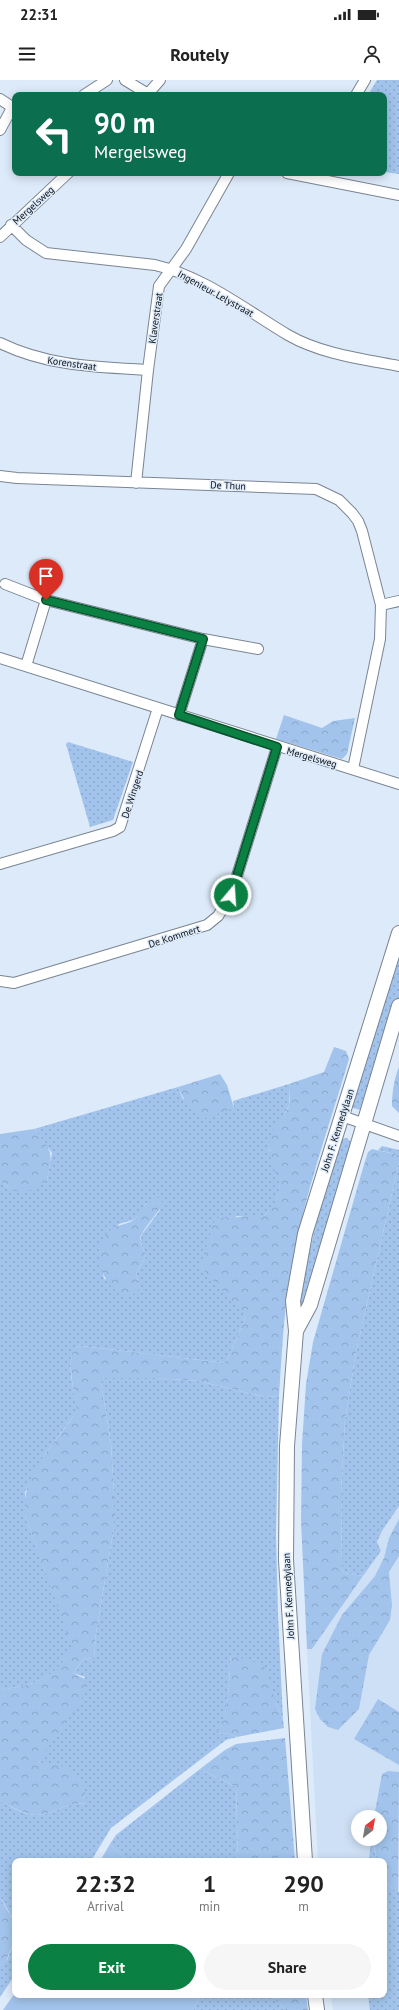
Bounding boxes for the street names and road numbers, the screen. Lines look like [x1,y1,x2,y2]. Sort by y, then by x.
street label: Mergelsweg [10,183,57,227]
street label: Ingenieur Lelystraat [175,267,257,320]
street label: Klaverstraat [145,291,166,344]
street label: Korenstraat [47,354,98,373]
street label: De Thun [210,478,246,493]
street label: Mergelsweg [285,744,338,771]
street label: De Wingerd [119,768,146,820]
street label: De Kommert [147,922,202,951]
street label: John F. Kennedylaan [318,1087,357,1174]
street label: John F. Kennedylaan [280,1553,297,1640]

